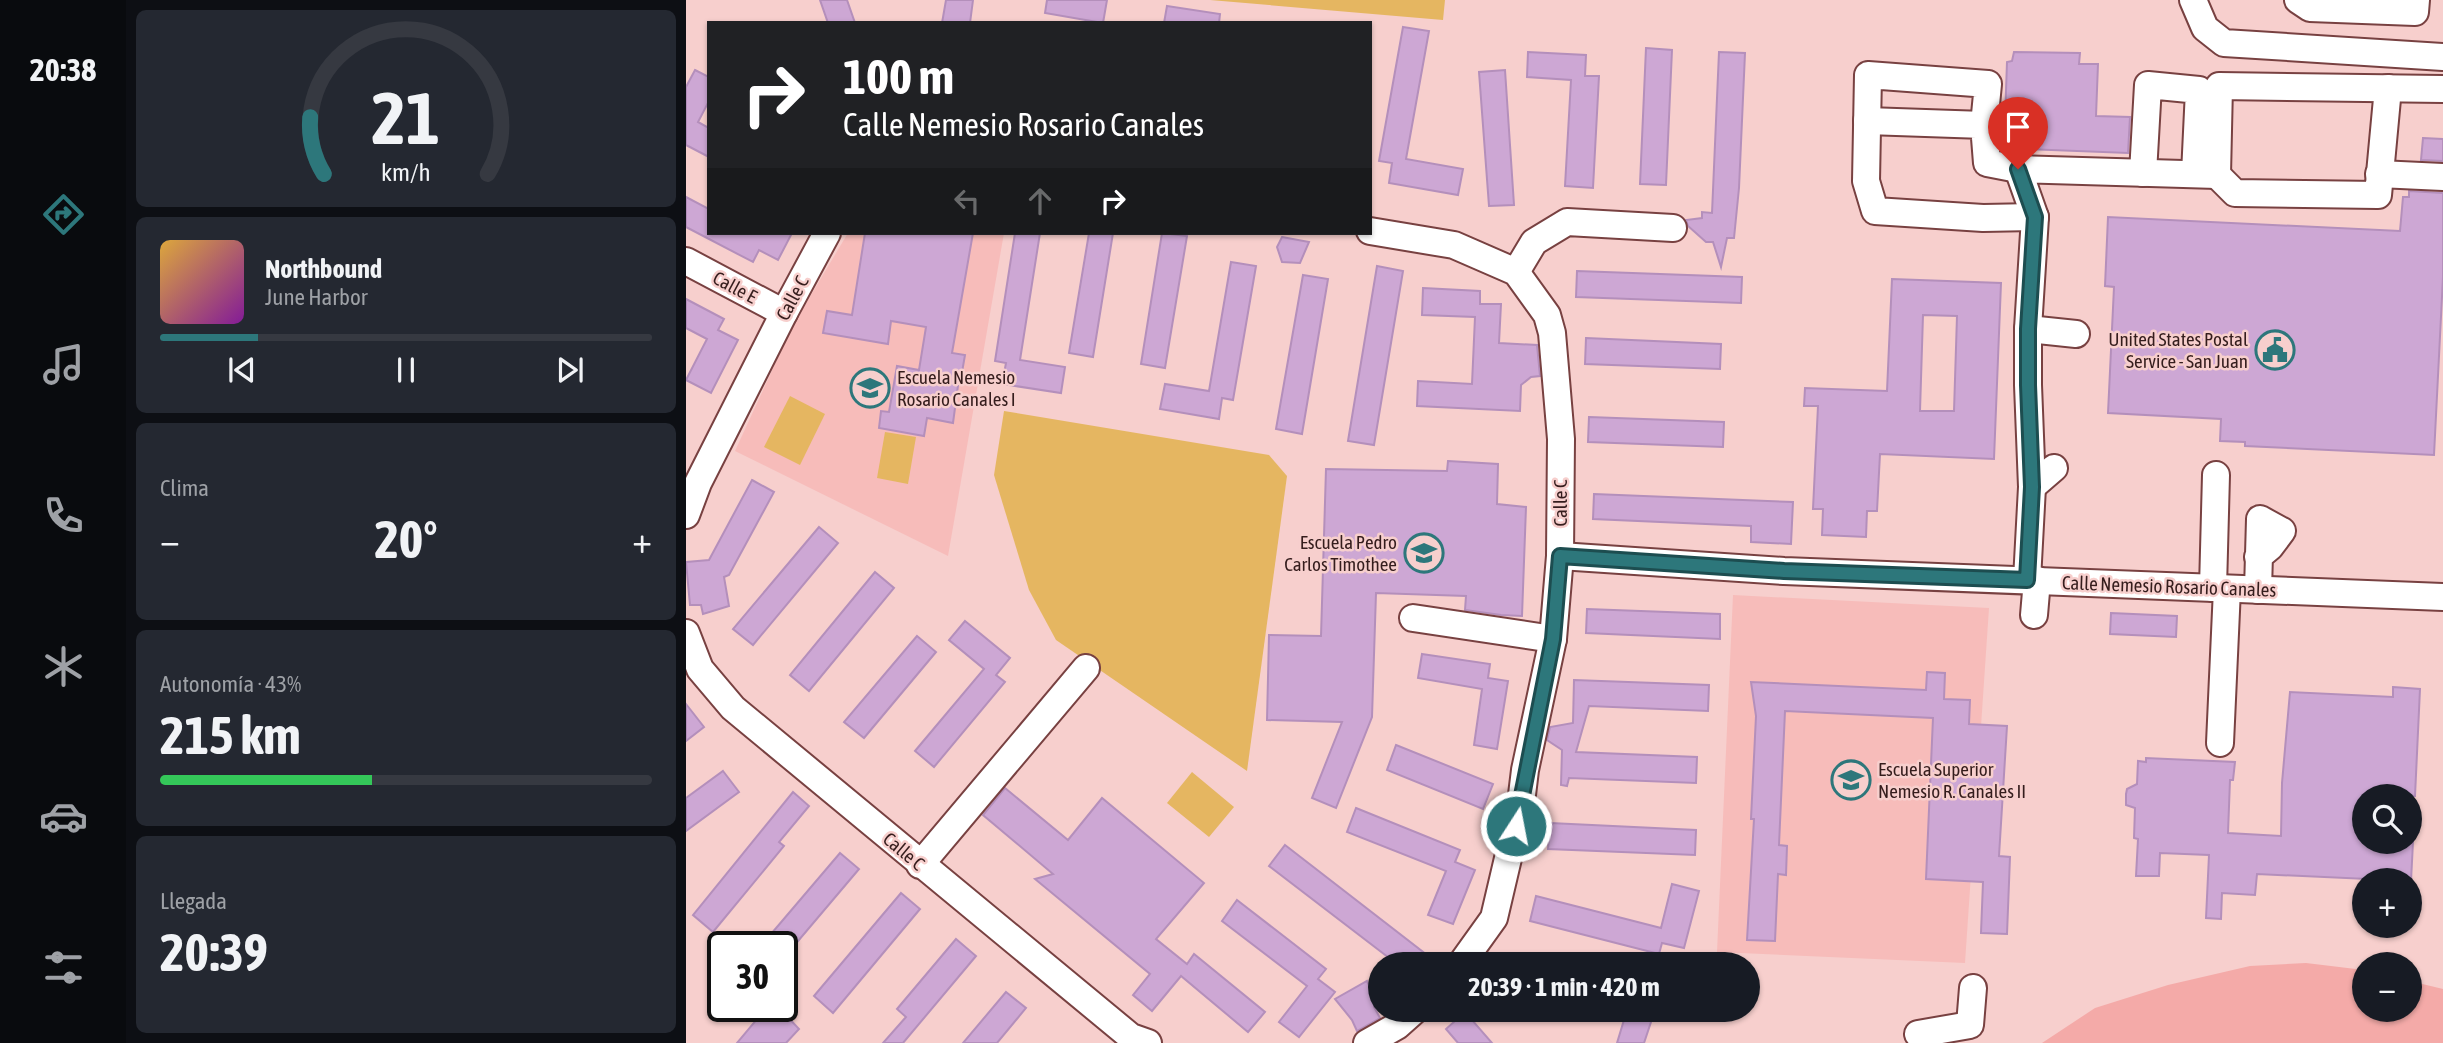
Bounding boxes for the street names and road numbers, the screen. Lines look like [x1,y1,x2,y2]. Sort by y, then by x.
street label: Calle E [709,266,761,308]
street label: Calle C [771,272,813,324]
street label: Calle C [1549,479,1571,527]
street label: Calle Nemesio Rosario Canales [2062,571,2277,601]
street label: Calle C [879,827,929,875]

